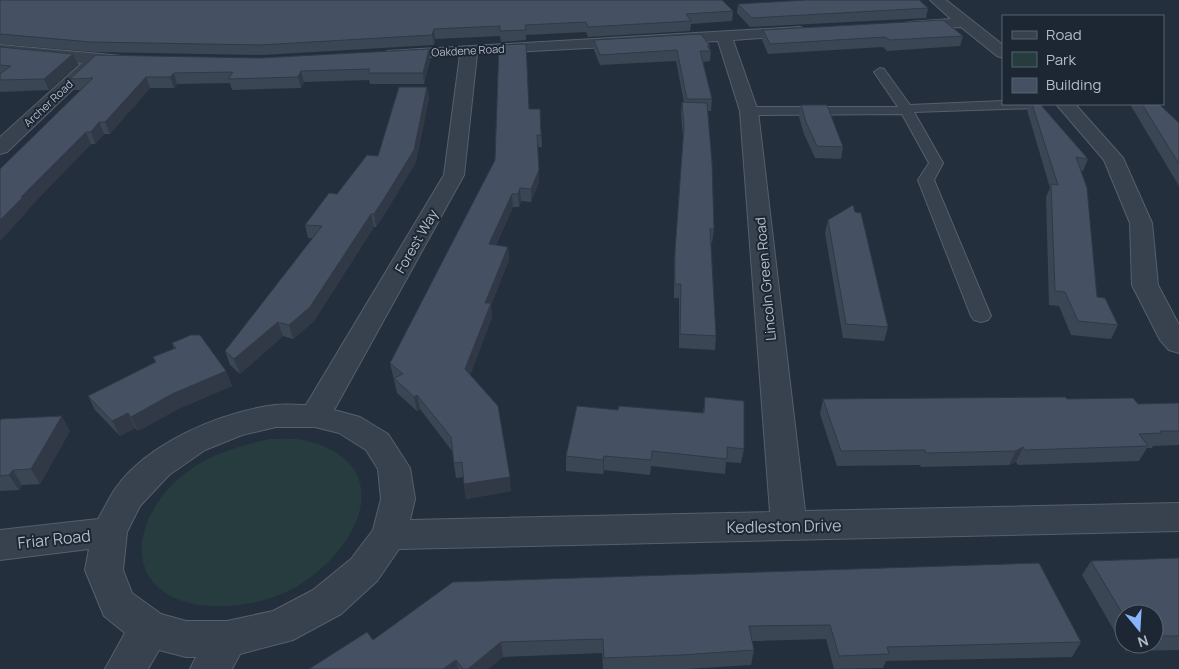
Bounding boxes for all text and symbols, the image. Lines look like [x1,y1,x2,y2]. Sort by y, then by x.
legend [1002,15,1164,105]
text: Road [1046,24,1082,45]
street label: Oakdene Road [431,41,505,59]
text: Park [1046,49,1076,70]
text: Building [1046,74,1101,95]
street label: Archer Road [20,76,76,130]
street label: Forest Way [390,205,442,277]
street label: Lincoln Green Road [750,216,780,342]
street label: Kedleston Drive [726,514,842,538]
street label: Friar Road [16,524,92,554]
north arrow [1114,604,1164,654]
text: N [1135,631,1151,652]

